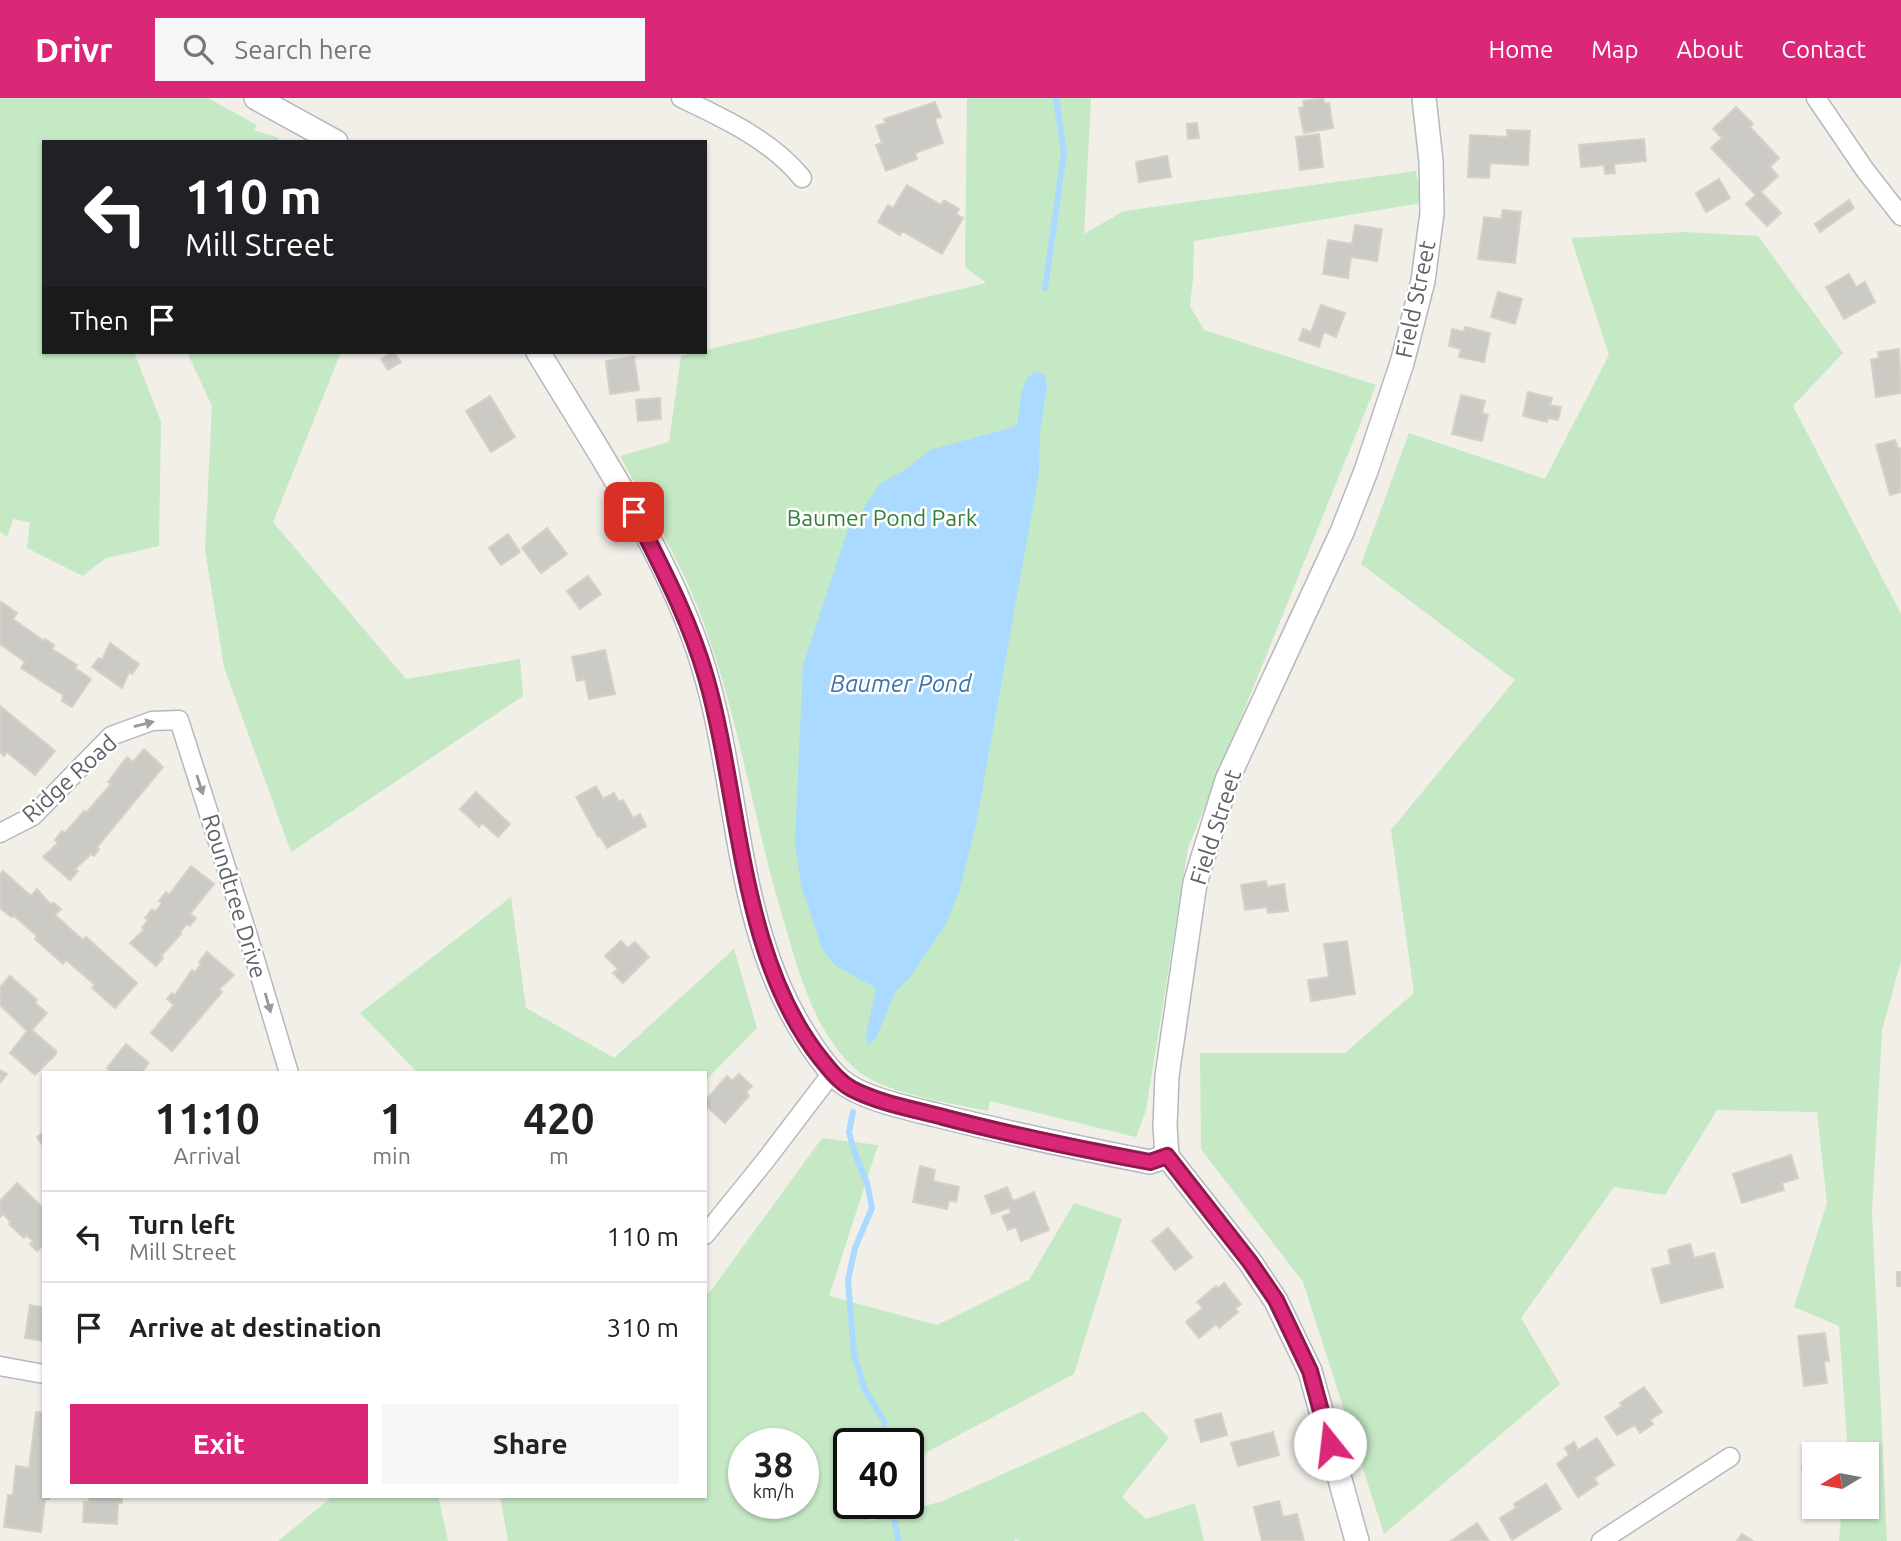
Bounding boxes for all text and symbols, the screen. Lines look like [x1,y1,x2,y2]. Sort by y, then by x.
search box [155,18,645,81]
icon: search [179,30,217,68]
text: Drivr [35,31,113,68]
text: Search here [235,35,372,64]
text: Home [1488,36,1553,63]
text: Map [1591,36,1638,63]
text: About [1676,36,1743,63]
text: Contact [1781,36,1866,63]
icon: left [70,168,161,259]
text: 110 m [185,168,322,223]
text: Mill Street [185,226,334,262]
street label: Field Street [1390,238,1440,360]
icon: arrive [143,301,181,339]
text: Then [70,306,129,335]
pin [604,482,664,542]
icon: arrive [615,493,653,531]
park label: Baumer Pond Park [787,505,978,530]
water label: Baumer Pond [830,670,972,697]
one-way arrow [133,718,155,729]
street label: Ridge Road [17,729,121,827]
street label: Field Street [1185,766,1245,888]
one-way arrow [196,775,206,796]
street label: Roundtree Drive [198,811,272,981]
one-way arrow [263,992,273,1013]
text: 11:10 [155,1095,260,1142]
text: 1 [380,1095,403,1142]
text: 420 [523,1095,594,1142]
text: Arrival [174,1143,241,1168]
text: min [372,1143,411,1168]
text: m [549,1143,569,1168]
text: Turn left [129,1210,235,1239]
icon: left [70,1218,108,1256]
text: 110 m [607,1222,679,1251]
text: Mill Street [129,1239,236,1264]
icon: arrive [70,1309,108,1347]
text: Arrive at destination [129,1313,382,1342]
text: 310 m [607,1313,679,1342]
button: Exit [70,1404,368,1484]
button: Share [382,1404,679,1484]
position arrow [1293,1407,1367,1481]
speed limit sign: 40 [833,1428,924,1519]
north arrow [1802,1442,1880,1519]
map controls [1802,1442,1879,1519]
text: 38 [754,1444,793,1484]
text: km/h [753,1481,794,1501]

